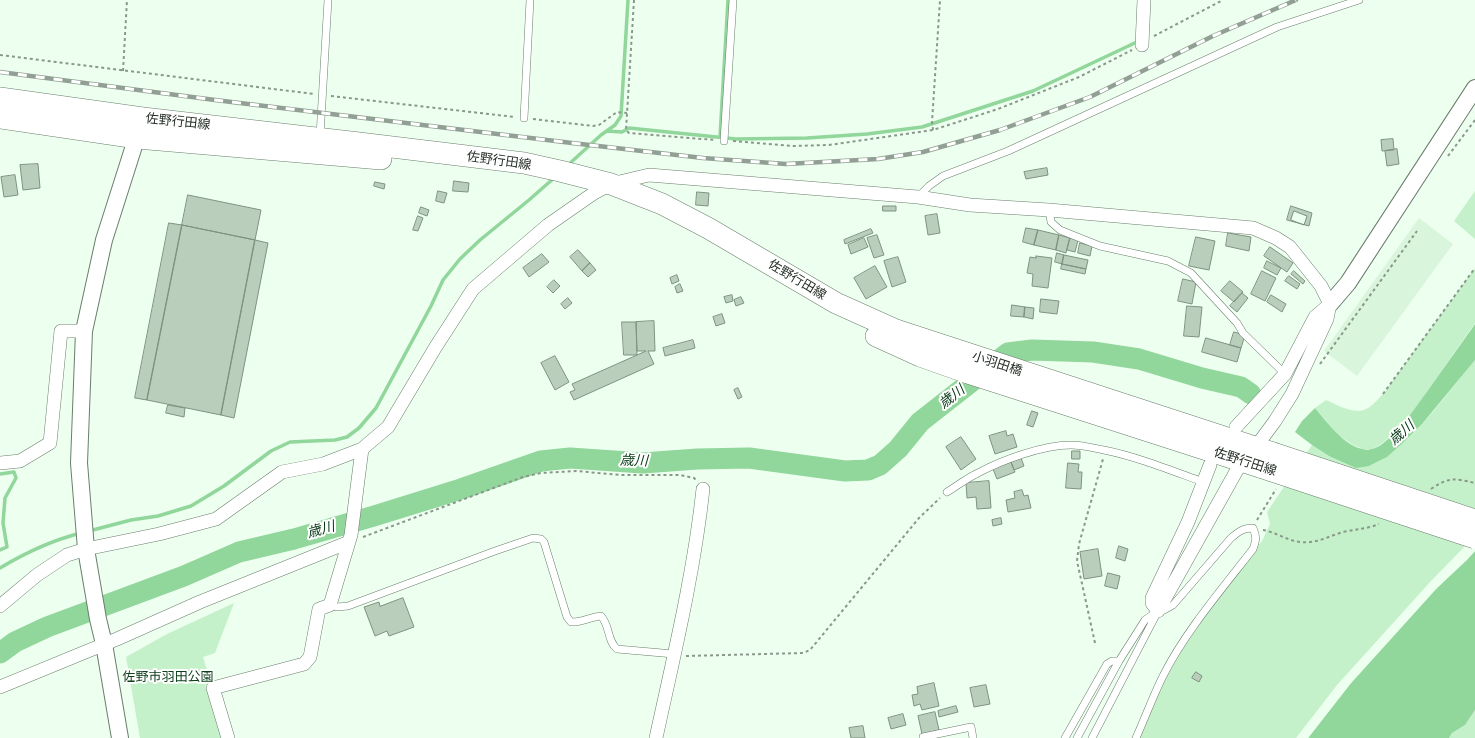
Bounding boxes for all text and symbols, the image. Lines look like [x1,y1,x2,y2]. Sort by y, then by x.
street label: 佐野行田線 [145,111,211,133]
street label: 佐野行田線 [466,149,532,173]
street label: 佐野行田線 [765,257,829,303]
street label: 小羽田橋 [970,349,1024,379]
water label: 歳川 [936,382,968,412]
water label: 歳川 [1386,417,1418,449]
street label: 佐野行田線 [1212,445,1278,479]
water label: 歳川 [620,452,648,470]
water label: 歳川 [305,518,337,542]
park label: 佐野市羽田公園 [123,669,213,685]

